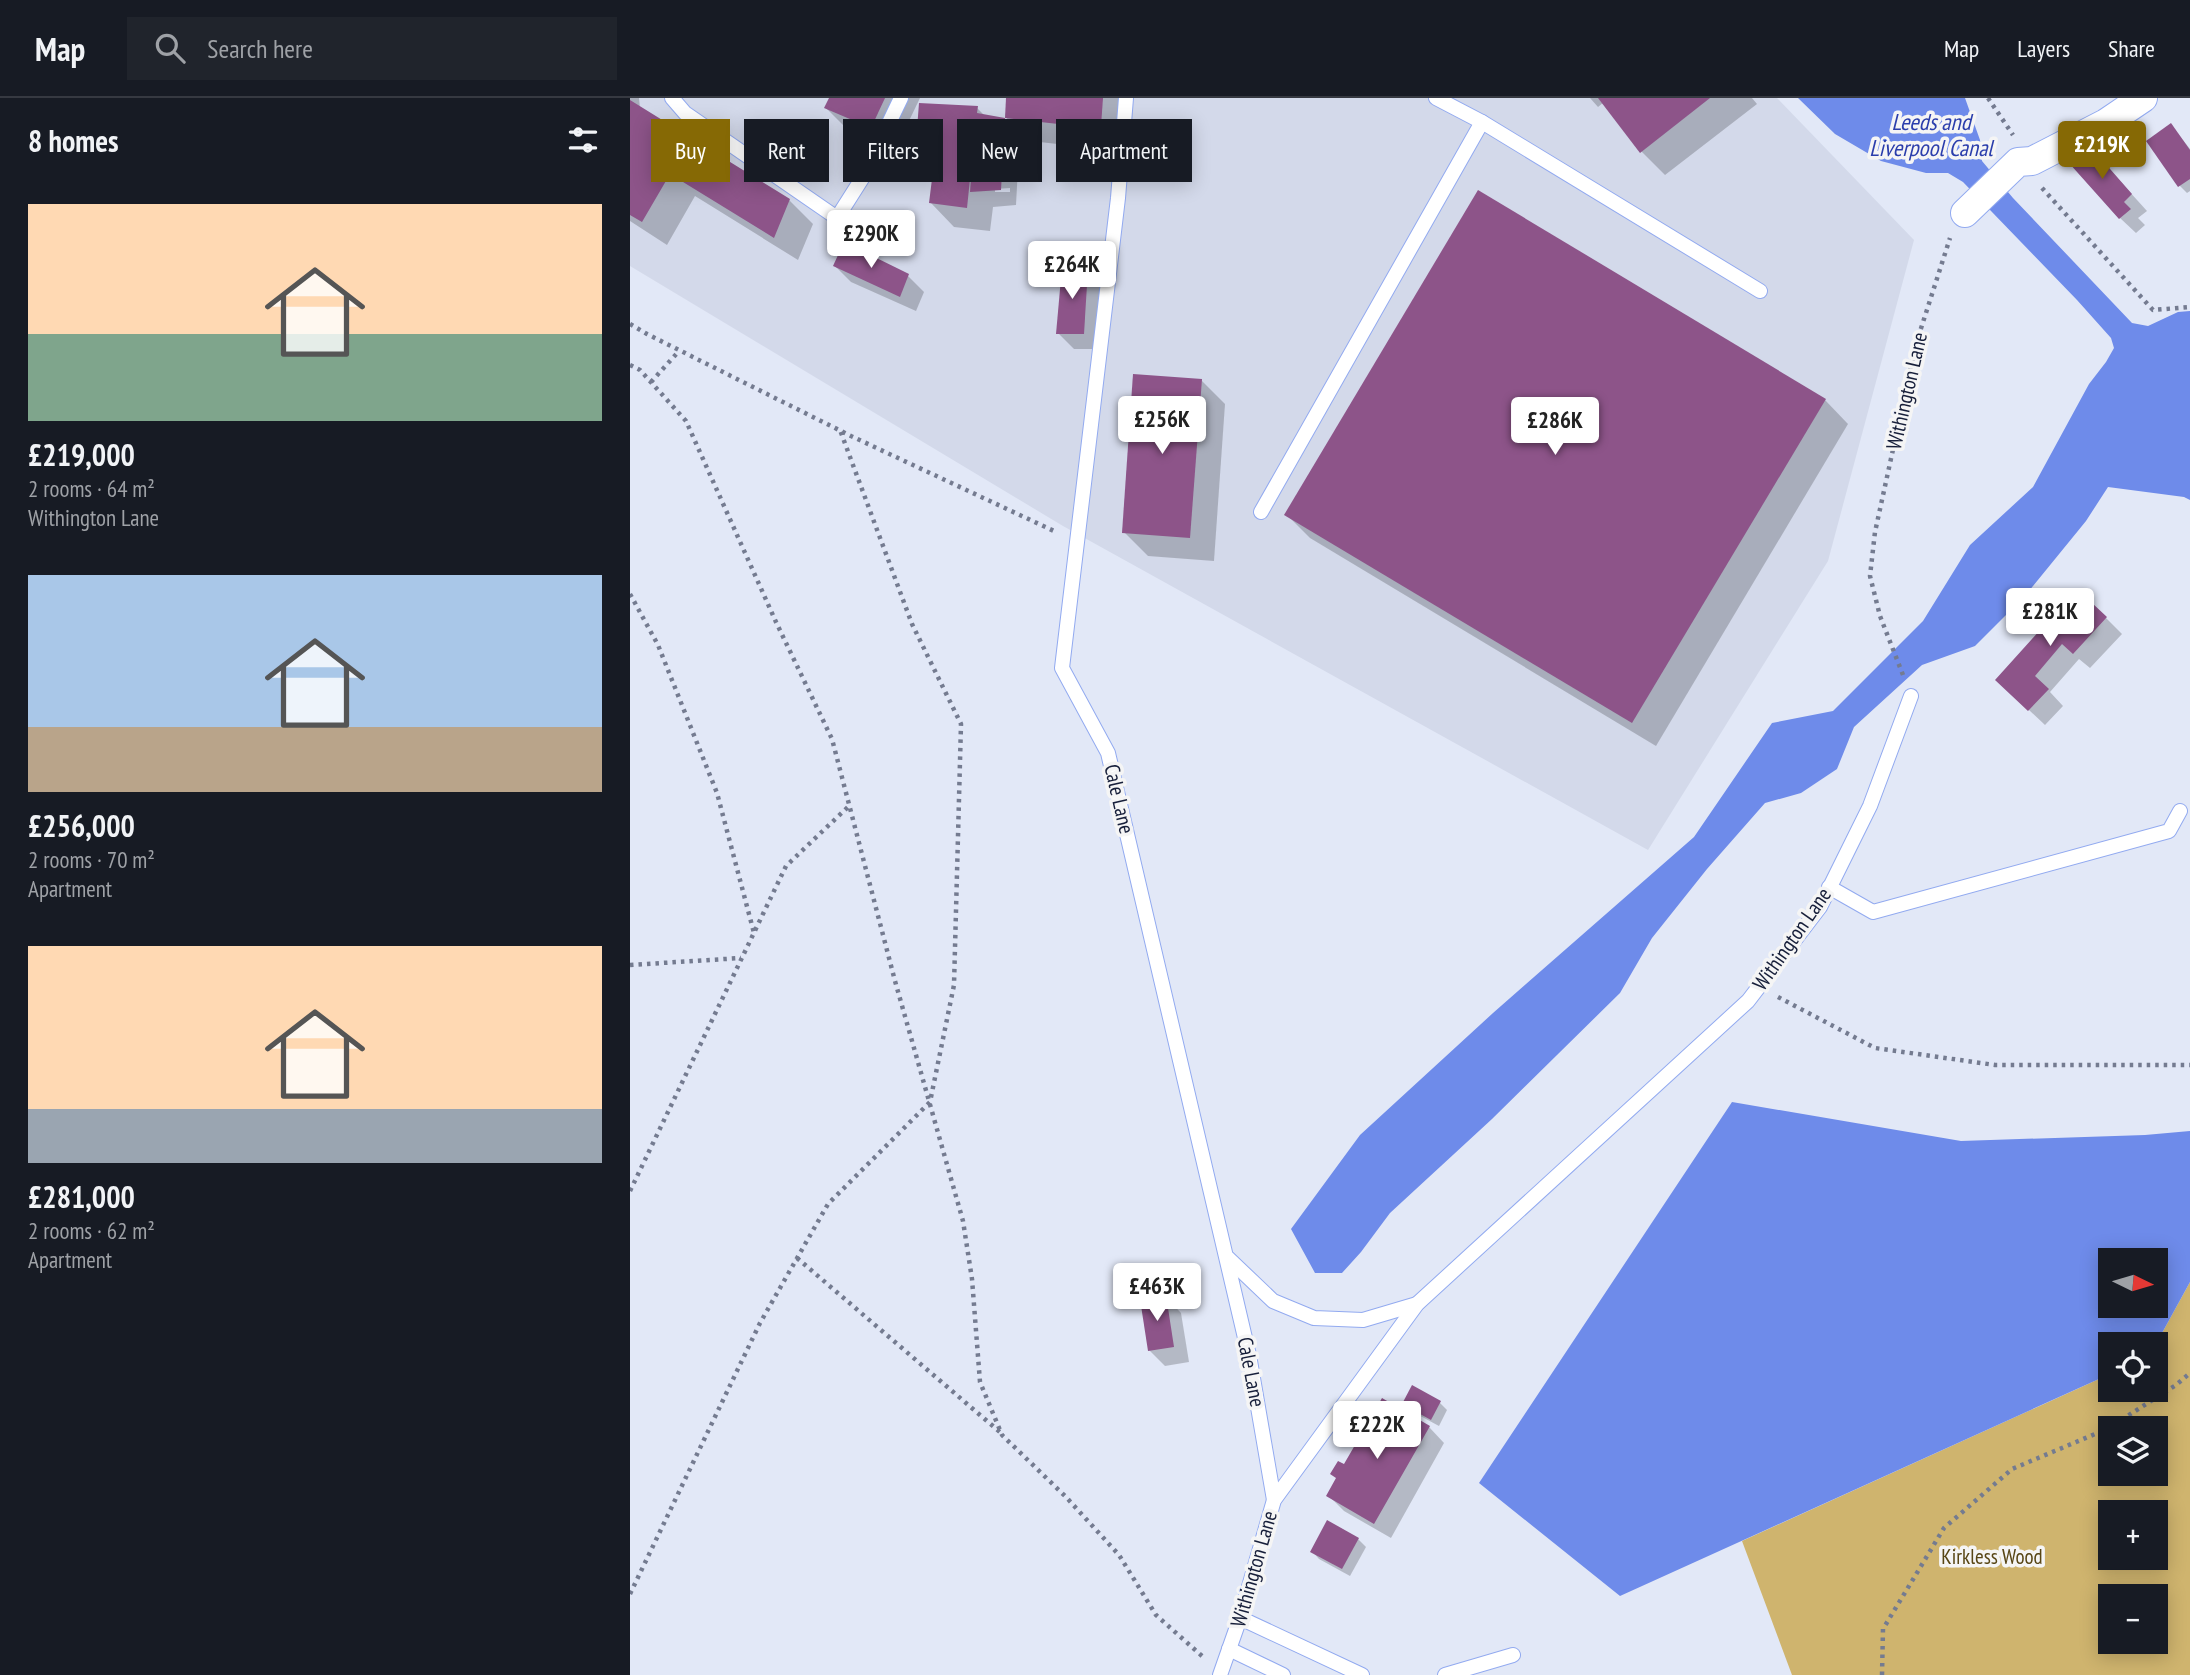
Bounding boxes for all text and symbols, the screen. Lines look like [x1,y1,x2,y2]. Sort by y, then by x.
search box [127,17,617,80]
text: Map [35,27,85,70]
icon: search [151,29,189,67]
text: Search here [207,32,313,65]
text: Map [1944,33,1979,64]
text: Layers [2017,33,2070,64]
text: Share [2108,33,2155,64]
water label: Leeds and Liverpool Canal [1869,107,1995,162]
chip: Buy [651,119,730,182]
chip: Rent [744,119,829,182]
chip: Filters [843,119,943,182]
chip: New [957,119,1042,182]
chip: Apartment [1056,119,1192,182]
text: 8 homes [28,121,119,160]
icon: filters [564,121,602,159]
pin: £219K [2053,122,2151,181]
text: £219K [2074,129,2130,158]
pin: £290K [822,211,920,270]
text: £290K [843,218,899,247]
pin: £264K [1023,242,1121,301]
icon: home [252,249,378,375]
text: £264K [1044,249,1100,278]
street label: Withington Lane [1880,330,1933,452]
pin: £256K [1113,396,1211,456]
pin: £286K [1506,398,1604,457]
text: £256K [1134,404,1190,433]
text: £286K [1527,405,1583,434]
text: £219,000 [28,435,135,474]
text: 2 rooms · 64 m² [28,474,155,503]
text: Withington Lane [28,503,159,532]
pin: £281K [2001,588,2099,648]
text: £281K [2022,596,2078,625]
icon: home [252,620,378,746]
street label: Cale Lane [1098,762,1141,836]
text: £256,000 [28,806,135,845]
text: 2 rooms · 70 m² [28,845,155,874]
text: Apartment [28,874,112,903]
street label: Withington Lane [1746,882,1837,995]
icon: home [252,991,378,1117]
text: £281,000 [28,1177,135,1216]
text: 2 rooms · 62 m² [28,1216,155,1245]
text: Apartment [28,1245,112,1274]
north arrow [2098,1248,2168,1318]
map controls [2098,1248,2168,1654]
pin: £463K [1108,1264,1206,1323]
text: £463K [1129,1271,1185,1300]
button: locate [2098,1332,2168,1402]
street label: Cale Lane [1232,1335,1271,1409]
pin: £222K [1328,1402,1426,1461]
text: £222K [1349,1409,1405,1438]
button: layers [2098,1416,2168,1486]
button: + [2098,1500,2168,1570]
street label: Withington Lane [1224,1508,1283,1630]
park label: Kirkless Wood [1941,1543,2043,1570]
button: − [2098,1584,2168,1654]

